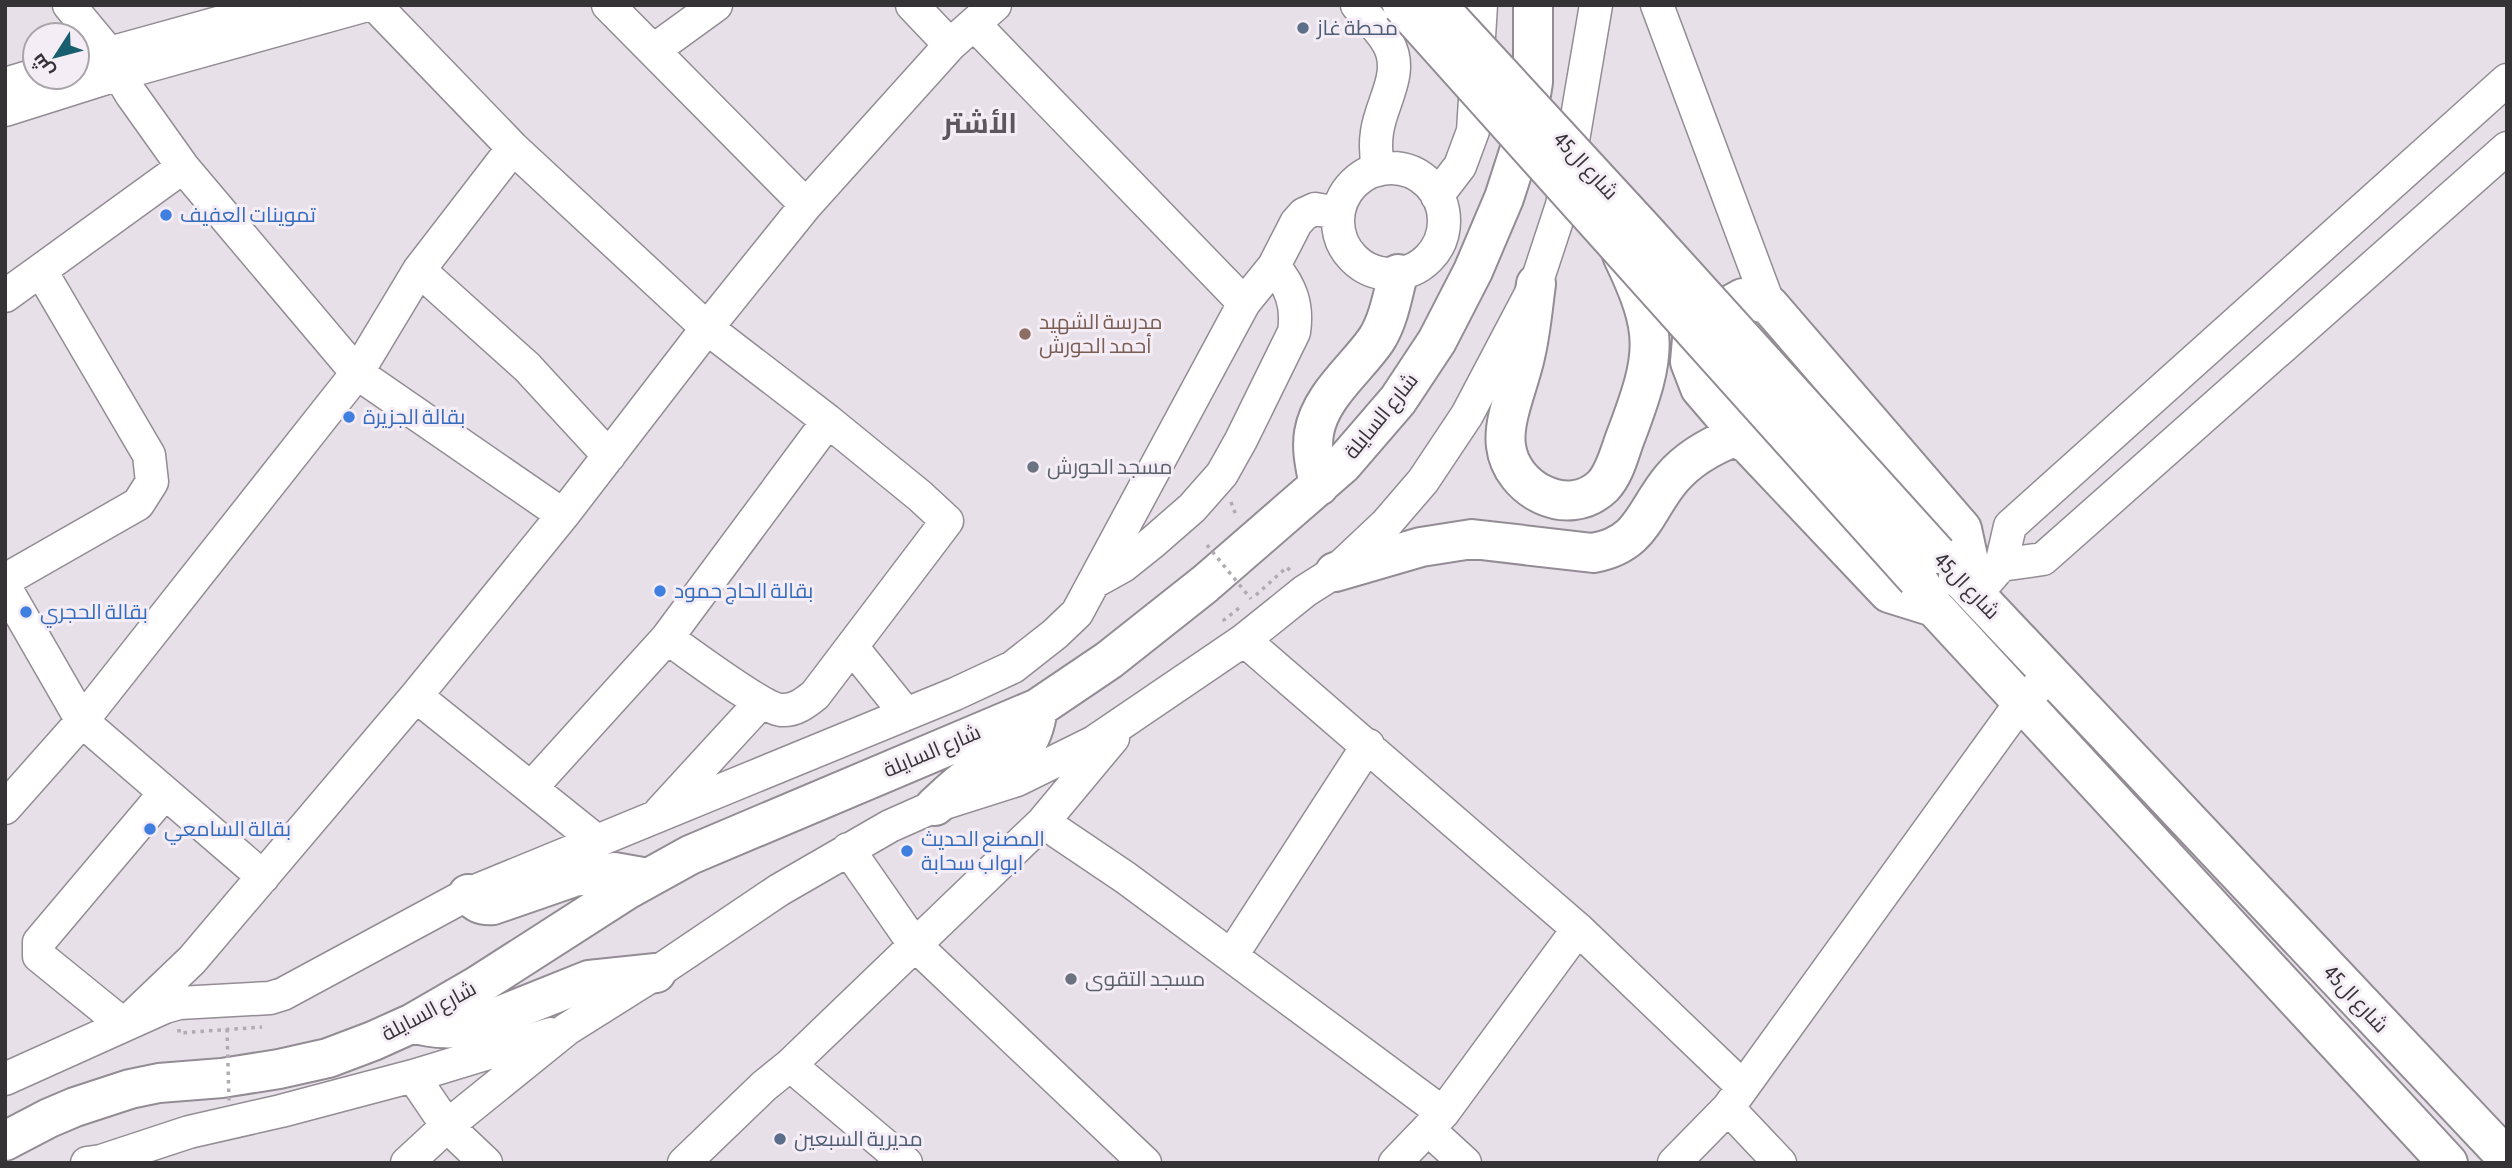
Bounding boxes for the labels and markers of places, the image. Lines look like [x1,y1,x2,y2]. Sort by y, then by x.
place label: محطة غاز [1316,15,1398,40]
marker: محطة غاز [1295,20,1311,36]
place label: تموينات العفيف [180,202,316,227]
marker: تموينات العفيف [158,207,174,223]
place label: مدرسة الشهيد أحمد الحورش [1039,309,1162,359]
marker: مدرسة الشهيد أحمد الحورش [1017,326,1033,342]
place label: بقالة الجزيرة [363,404,465,429]
marker: بقالة الجزيرة [341,409,357,425]
place label: مسجد الحورش [1047,454,1173,480]
marker: مسجد الحورش [1025,459,1041,475]
place label: بقالة الحاج حمود [674,578,813,605]
marker: بقالة الحاج حمود [652,583,668,599]
place label: بقالة الحجري [40,599,148,628]
marker: بقالة الحجري [18,604,34,620]
place label: بقالة السامعي [164,816,291,845]
marker: بقالة السامعي [142,821,158,837]
place label: المصنع الحديث ابواب سحابة [921,826,1045,875]
marker: المصنع الحديث ابواب سحابة [899,843,915,859]
place label: مسجد التقوى [1085,966,1205,992]
marker: مسجد التقوى [1063,971,1079,987]
place label: مديرية السبعين [794,1126,923,1152]
marker: مديرية السبعين [772,1131,788,1147]

